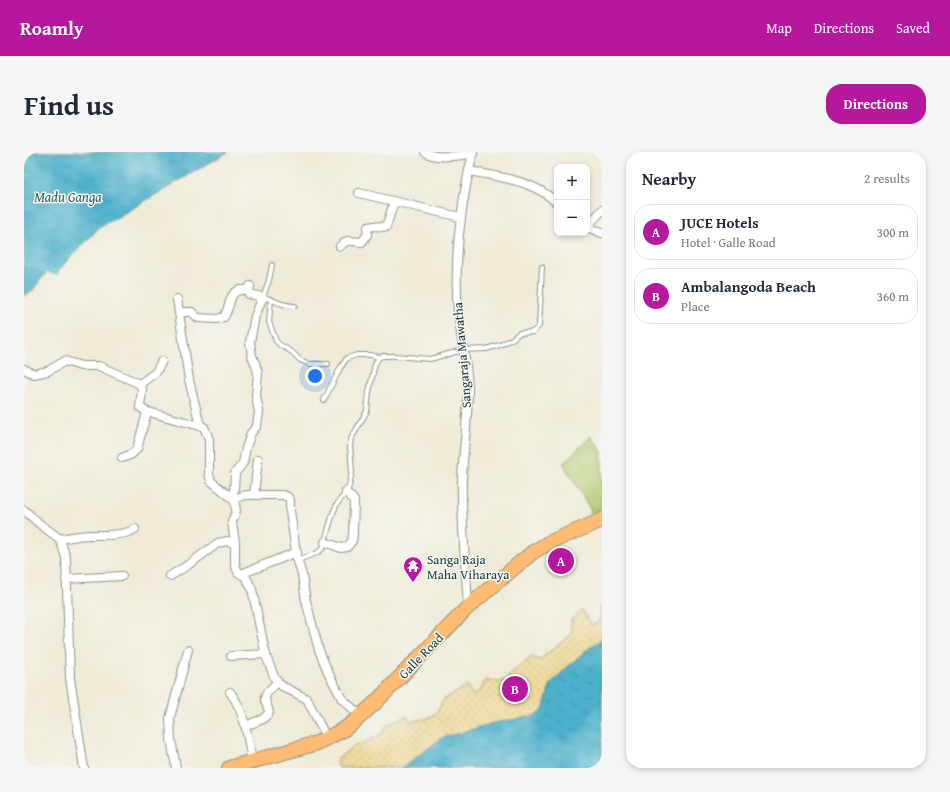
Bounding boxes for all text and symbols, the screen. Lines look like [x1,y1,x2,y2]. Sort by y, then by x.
text: Roamly [20,14,84,42]
text: Map [766,18,792,38]
text: Directions [814,18,874,38]
text: Saved [896,18,930,38]
text: Find us [24,84,114,125]
button: Directions [826,84,926,124]
map controls [554,164,590,236]
button: + [554,164,590,200]
text: Nearby [642,166,696,191]
text: 2 results [864,169,910,188]
water label: Madu Ganga [34,187,102,207]
button: − [554,200,590,236]
text: JUCE Hotels [681,212,759,233]
text: A [652,223,660,242]
text: 300 m [877,223,909,242]
text: Hotel · Galle Road [681,233,776,252]
text: Ambalangoda Beach [681,276,816,297]
text: B [652,287,660,306]
text: 360 m [877,287,909,306]
text: Place [681,297,710,316]
street label: Sangaraja Mawatha [448,300,476,409]
your location [305,366,325,386]
pin: A [548,546,574,576]
place label: Sanga Raja Maha Viharaya [427,550,510,584]
temple icon: Sanga Raja Maha Viharaya [402,555,424,583]
street label: Galle Road [394,629,448,683]
pin: B [502,674,528,704]

